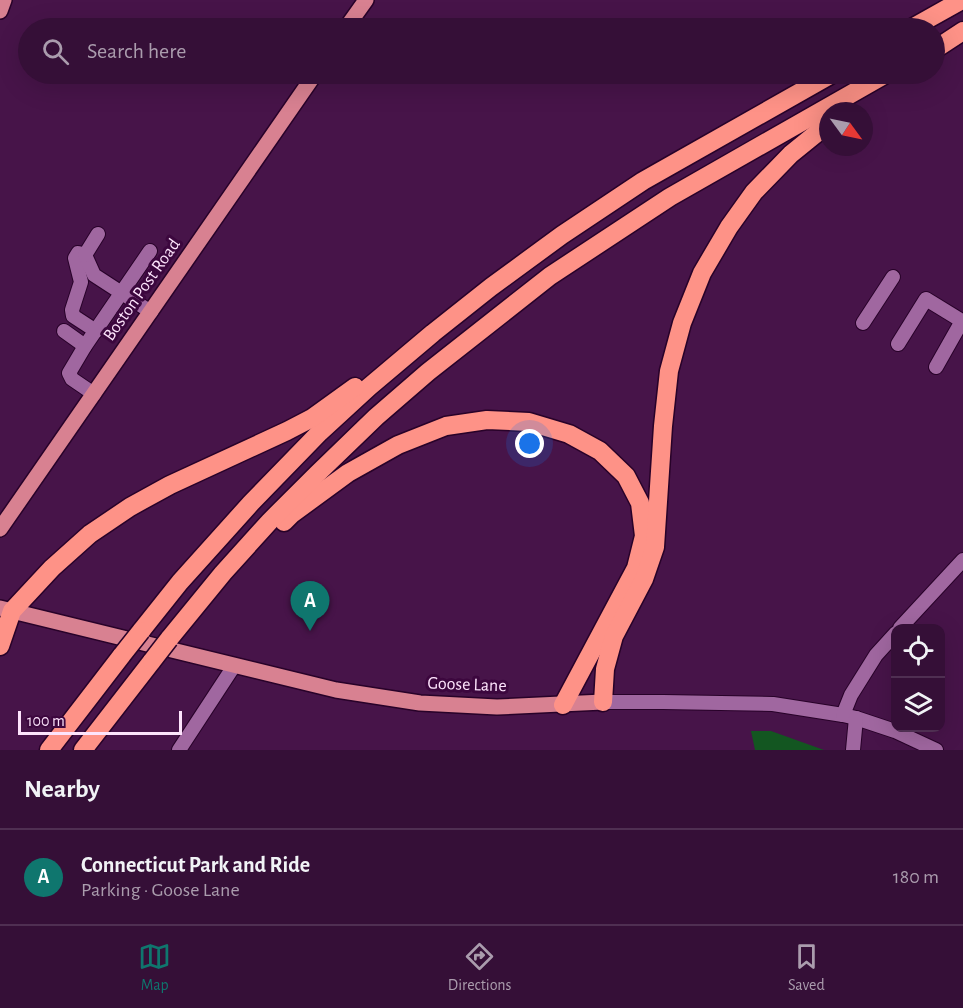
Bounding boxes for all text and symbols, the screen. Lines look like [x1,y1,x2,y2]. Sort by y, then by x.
search box [18,18,945,84]
icon: search [39,35,72,68]
text: Search here [87,40,186,62]
north arrow [819,102,873,156]
street label: Boston Post Road [100,236,184,344]
your location [515,429,544,458]
pin: A [290,582,330,631]
map controls [891,624,945,732]
button: locate [891,624,945,678]
street label: Goose Lane [427,675,507,695]
button: layers [891,678,945,732]
scale bar [18,708,182,736]
text: 100 m [27,713,65,729]
text: Nearby [24,776,100,802]
text: Connecticut Park and Ride [81,854,310,876]
text: A [38,867,50,887]
text: 180 m [893,867,939,887]
text: Parking · Goose Lane [81,880,240,900]
tab: Map [138,940,171,995]
tab: Directions [448,940,512,995]
tab: Saved [788,940,825,995]

